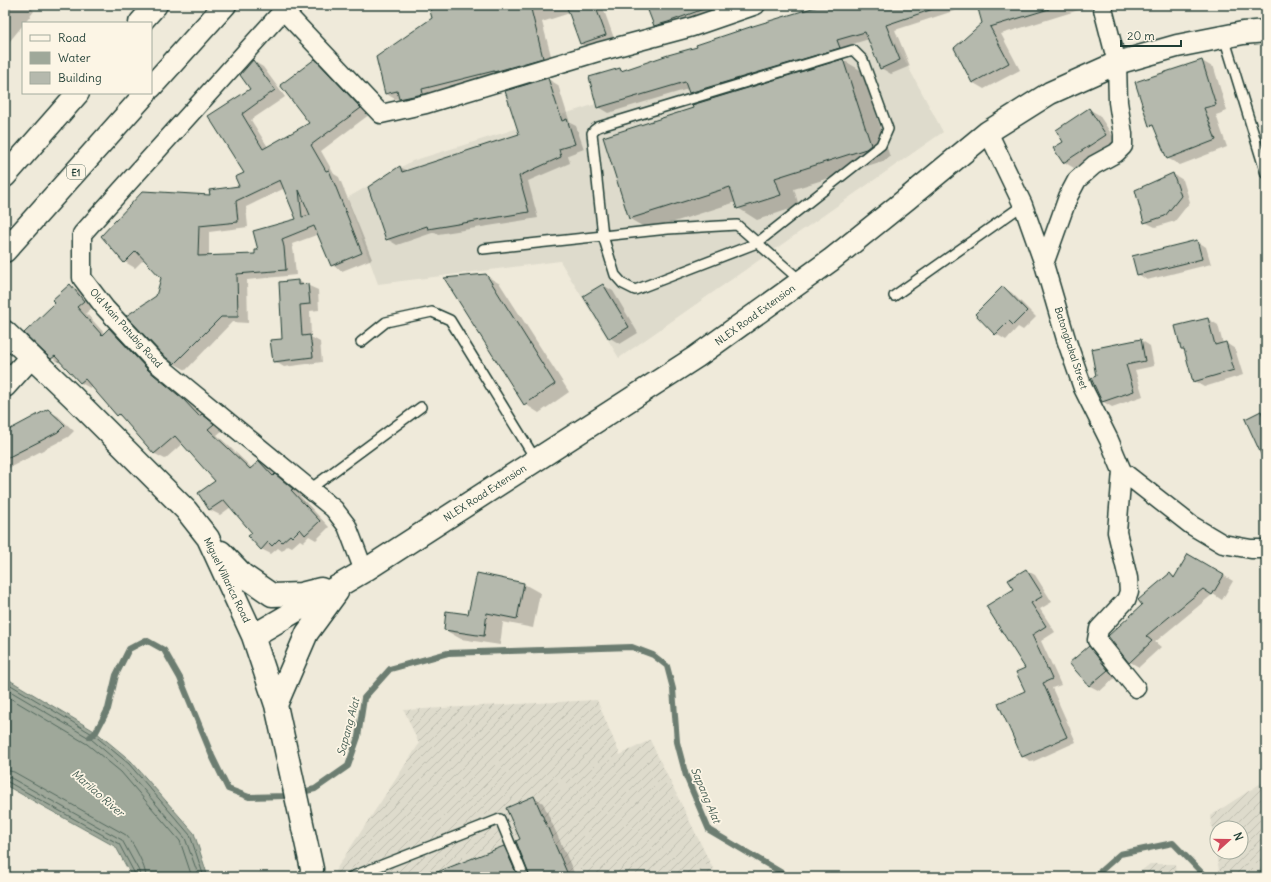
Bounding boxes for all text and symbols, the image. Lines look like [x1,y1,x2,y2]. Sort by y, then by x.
legend [22,22,152,94]
scale bar [1121,22,1181,48]
text: 20 m [1127,28,1155,43]
text: Road [58,30,86,45]
text: Water [58,50,91,65]
text: Building [58,70,102,85]
road number: E1 [67,165,85,179]
street label: NLEX Road Extension [712,281,798,348]
street label: Old Main Patubig Road [87,286,165,370]
street label: Batongbakal Street [1052,305,1091,391]
street label: NLEX Road Extension [441,461,529,525]
street label: Miguel Villarica Road [201,535,253,625]
water label: Sapang Alat [334,695,363,758]
water label: Sapang Alat [688,765,725,826]
water label: Marilao River [69,766,128,821]
north arrow [1209,820,1249,860]
text: N [1230,830,1246,842]

